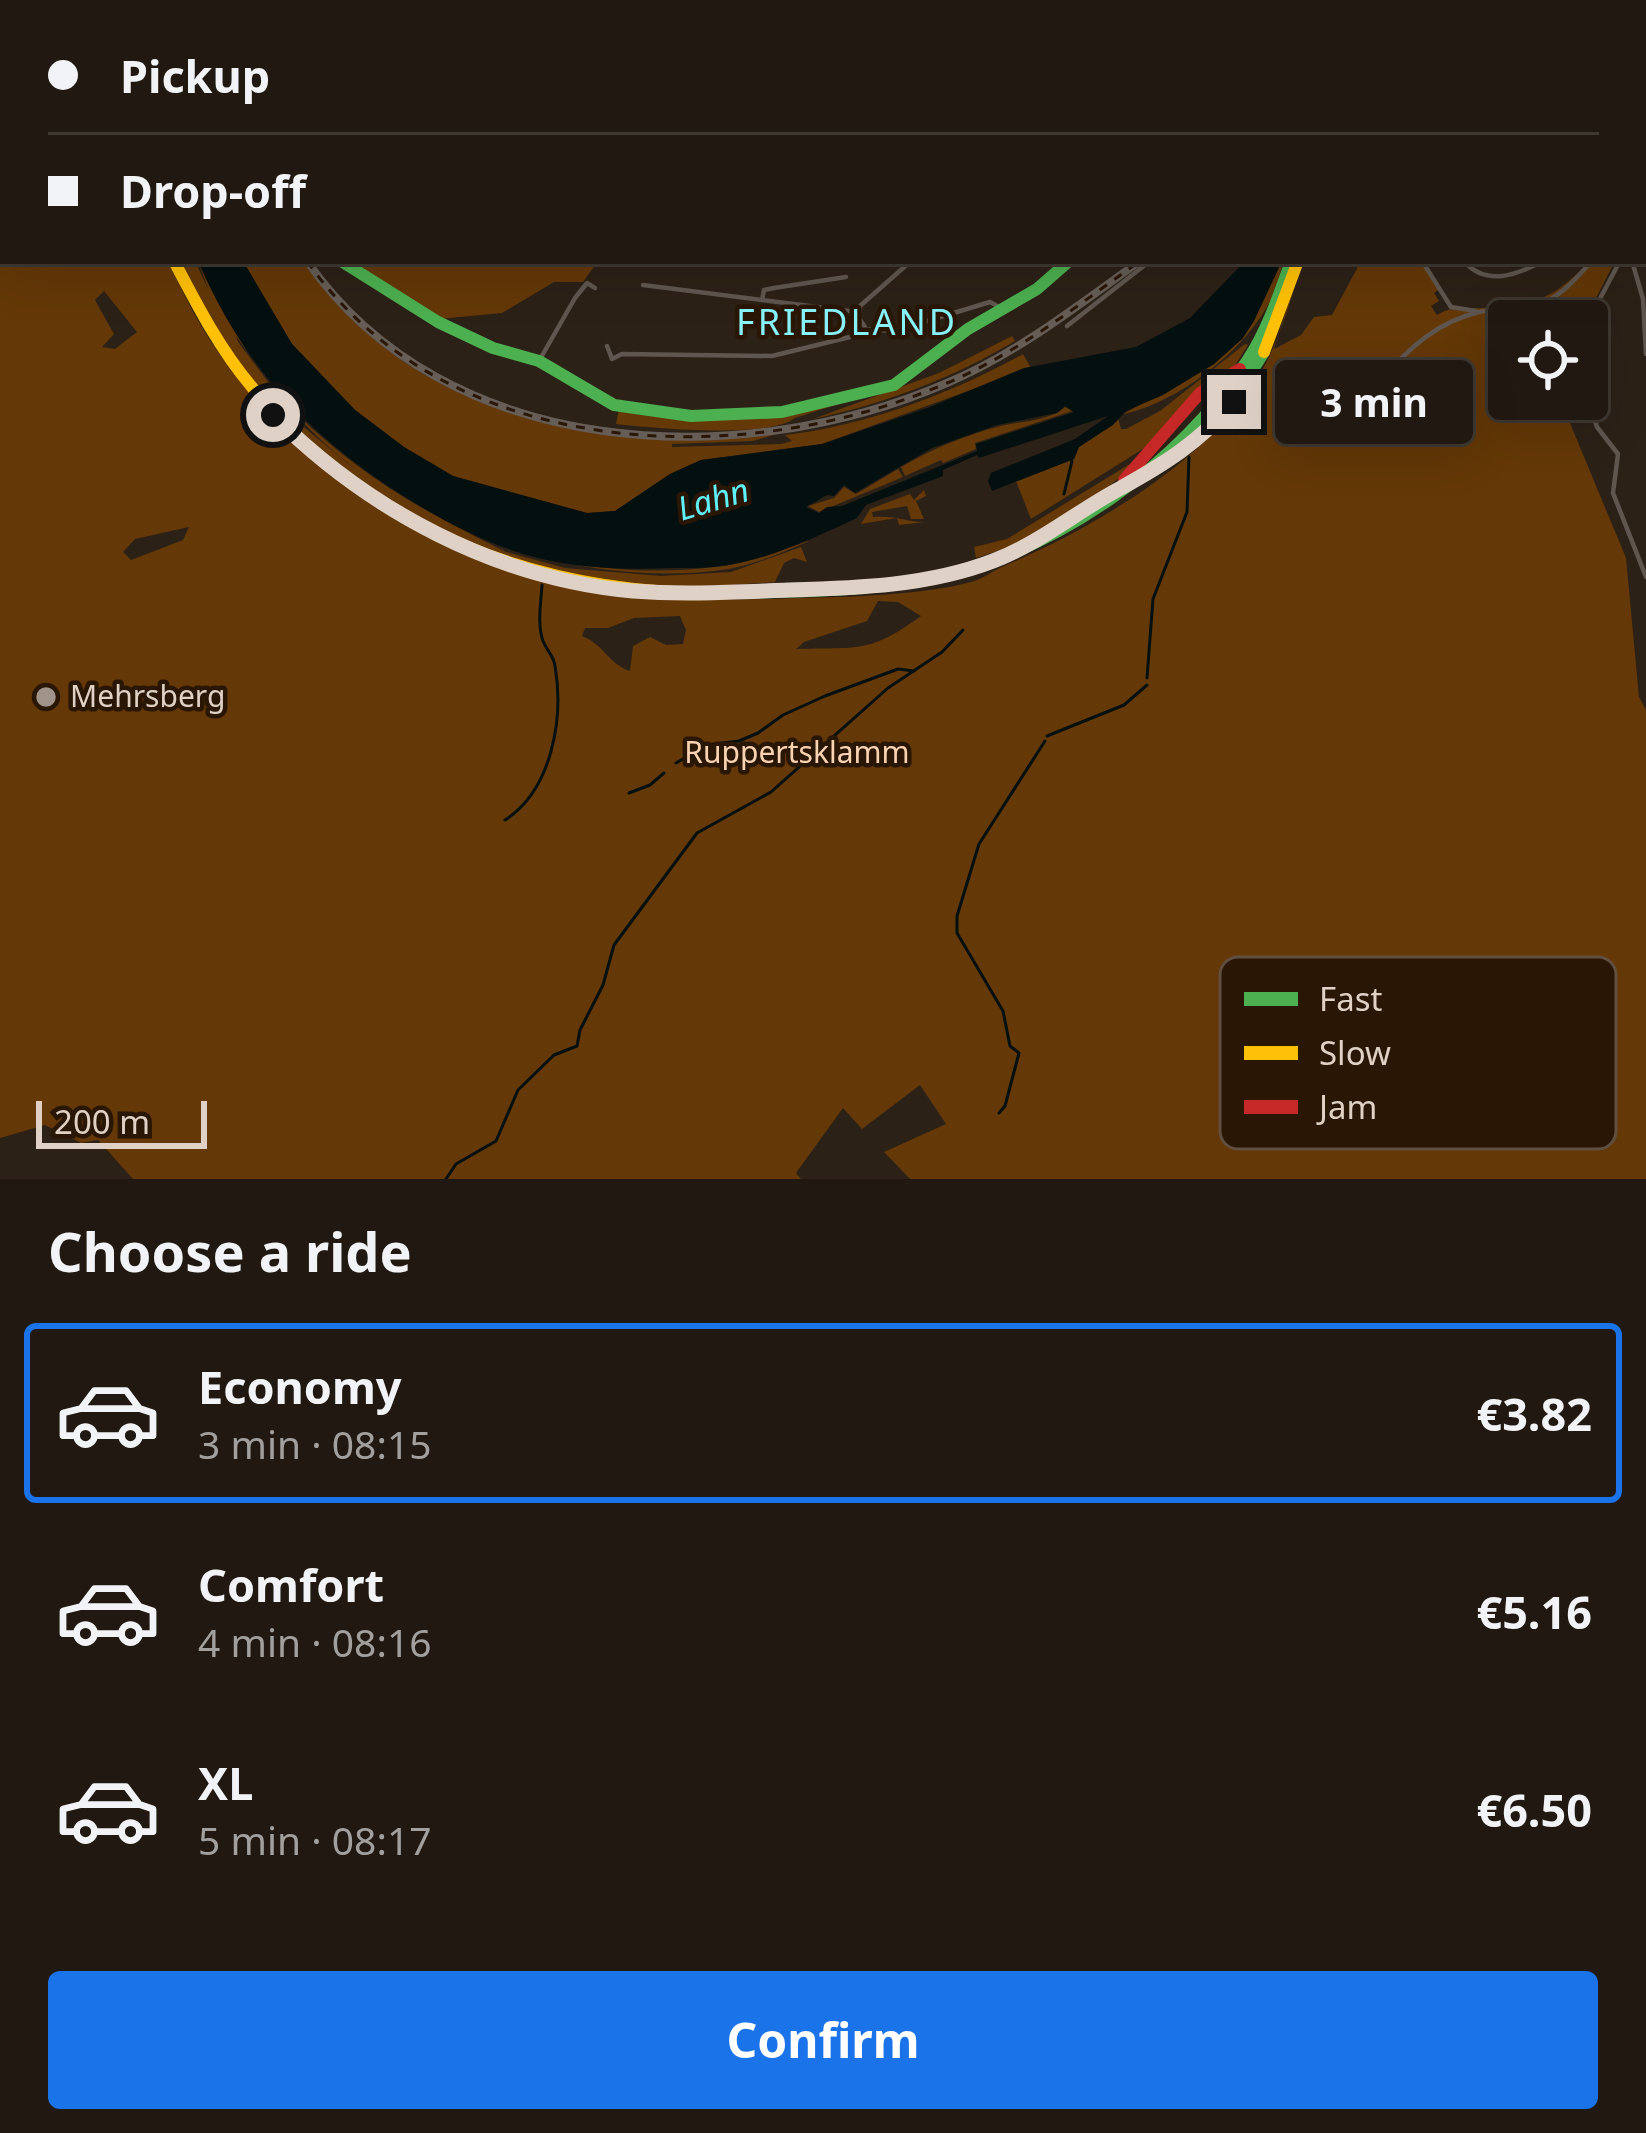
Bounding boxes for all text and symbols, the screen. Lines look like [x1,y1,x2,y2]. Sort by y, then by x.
text: Pickup [120,45,270,106]
text: Drop-off [120,160,306,221]
district label: FRIEDLAND [736,297,958,346]
map controls [1488,300,1608,420]
button: locate [1488,300,1608,420]
callout: 3 min [1276,360,1474,444]
route end [1207,375,1261,429]
text: 3 min [1320,375,1428,428]
route start [246,388,300,442]
water label: Lahn [671,466,754,531]
place label: Mehrsberg [70,675,225,716]
marker: Mehrsberg [33,684,59,710]
park label: Ruppertsklamm [684,731,910,772]
legend [1220,957,1616,1149]
text: Fast [1319,976,1382,1021]
text: Slow [1319,1030,1391,1075]
text: Jam [1316,1084,1377,1129]
scale bar [36,1095,207,1148]
text: 200 m [54,1099,150,1144]
text: Choose a ride [48,1214,412,1288]
text: Economy [198,1356,402,1417]
icon: car [54,1359,162,1467]
text: €3.82 [1476,1383,1592,1444]
text: 3 min · 08:15 [198,1417,432,1470]
text: Comfort [198,1554,384,1615]
icon: car [54,1557,162,1665]
text: €5.16 [1476,1581,1592,1642]
text: 4 min · 08:16 [198,1615,432,1668]
text: XL [198,1752,253,1813]
icon: car [54,1755,162,1863]
text: €6.50 [1476,1779,1592,1840]
text: 5 min · 08:17 [198,1813,432,1866]
button: Confirm [48,1971,1598,2109]

